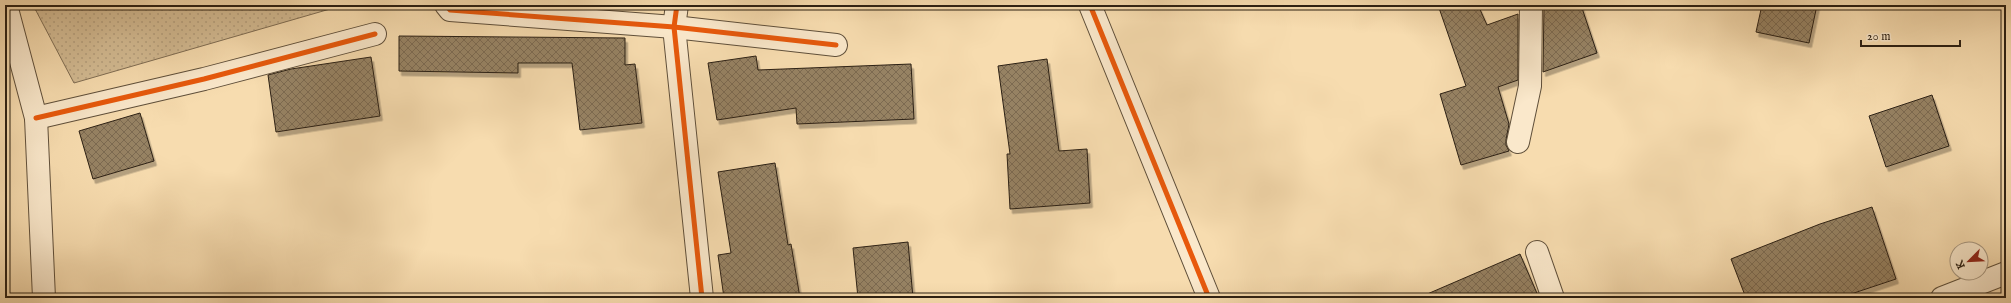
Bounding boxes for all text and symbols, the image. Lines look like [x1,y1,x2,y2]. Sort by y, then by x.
scale bar [1861,22,1960,48]
text: 20 m [1867,29,1890,44]
north arrow [1949,241,1989,281]
text: K [1952,257,1969,271]

